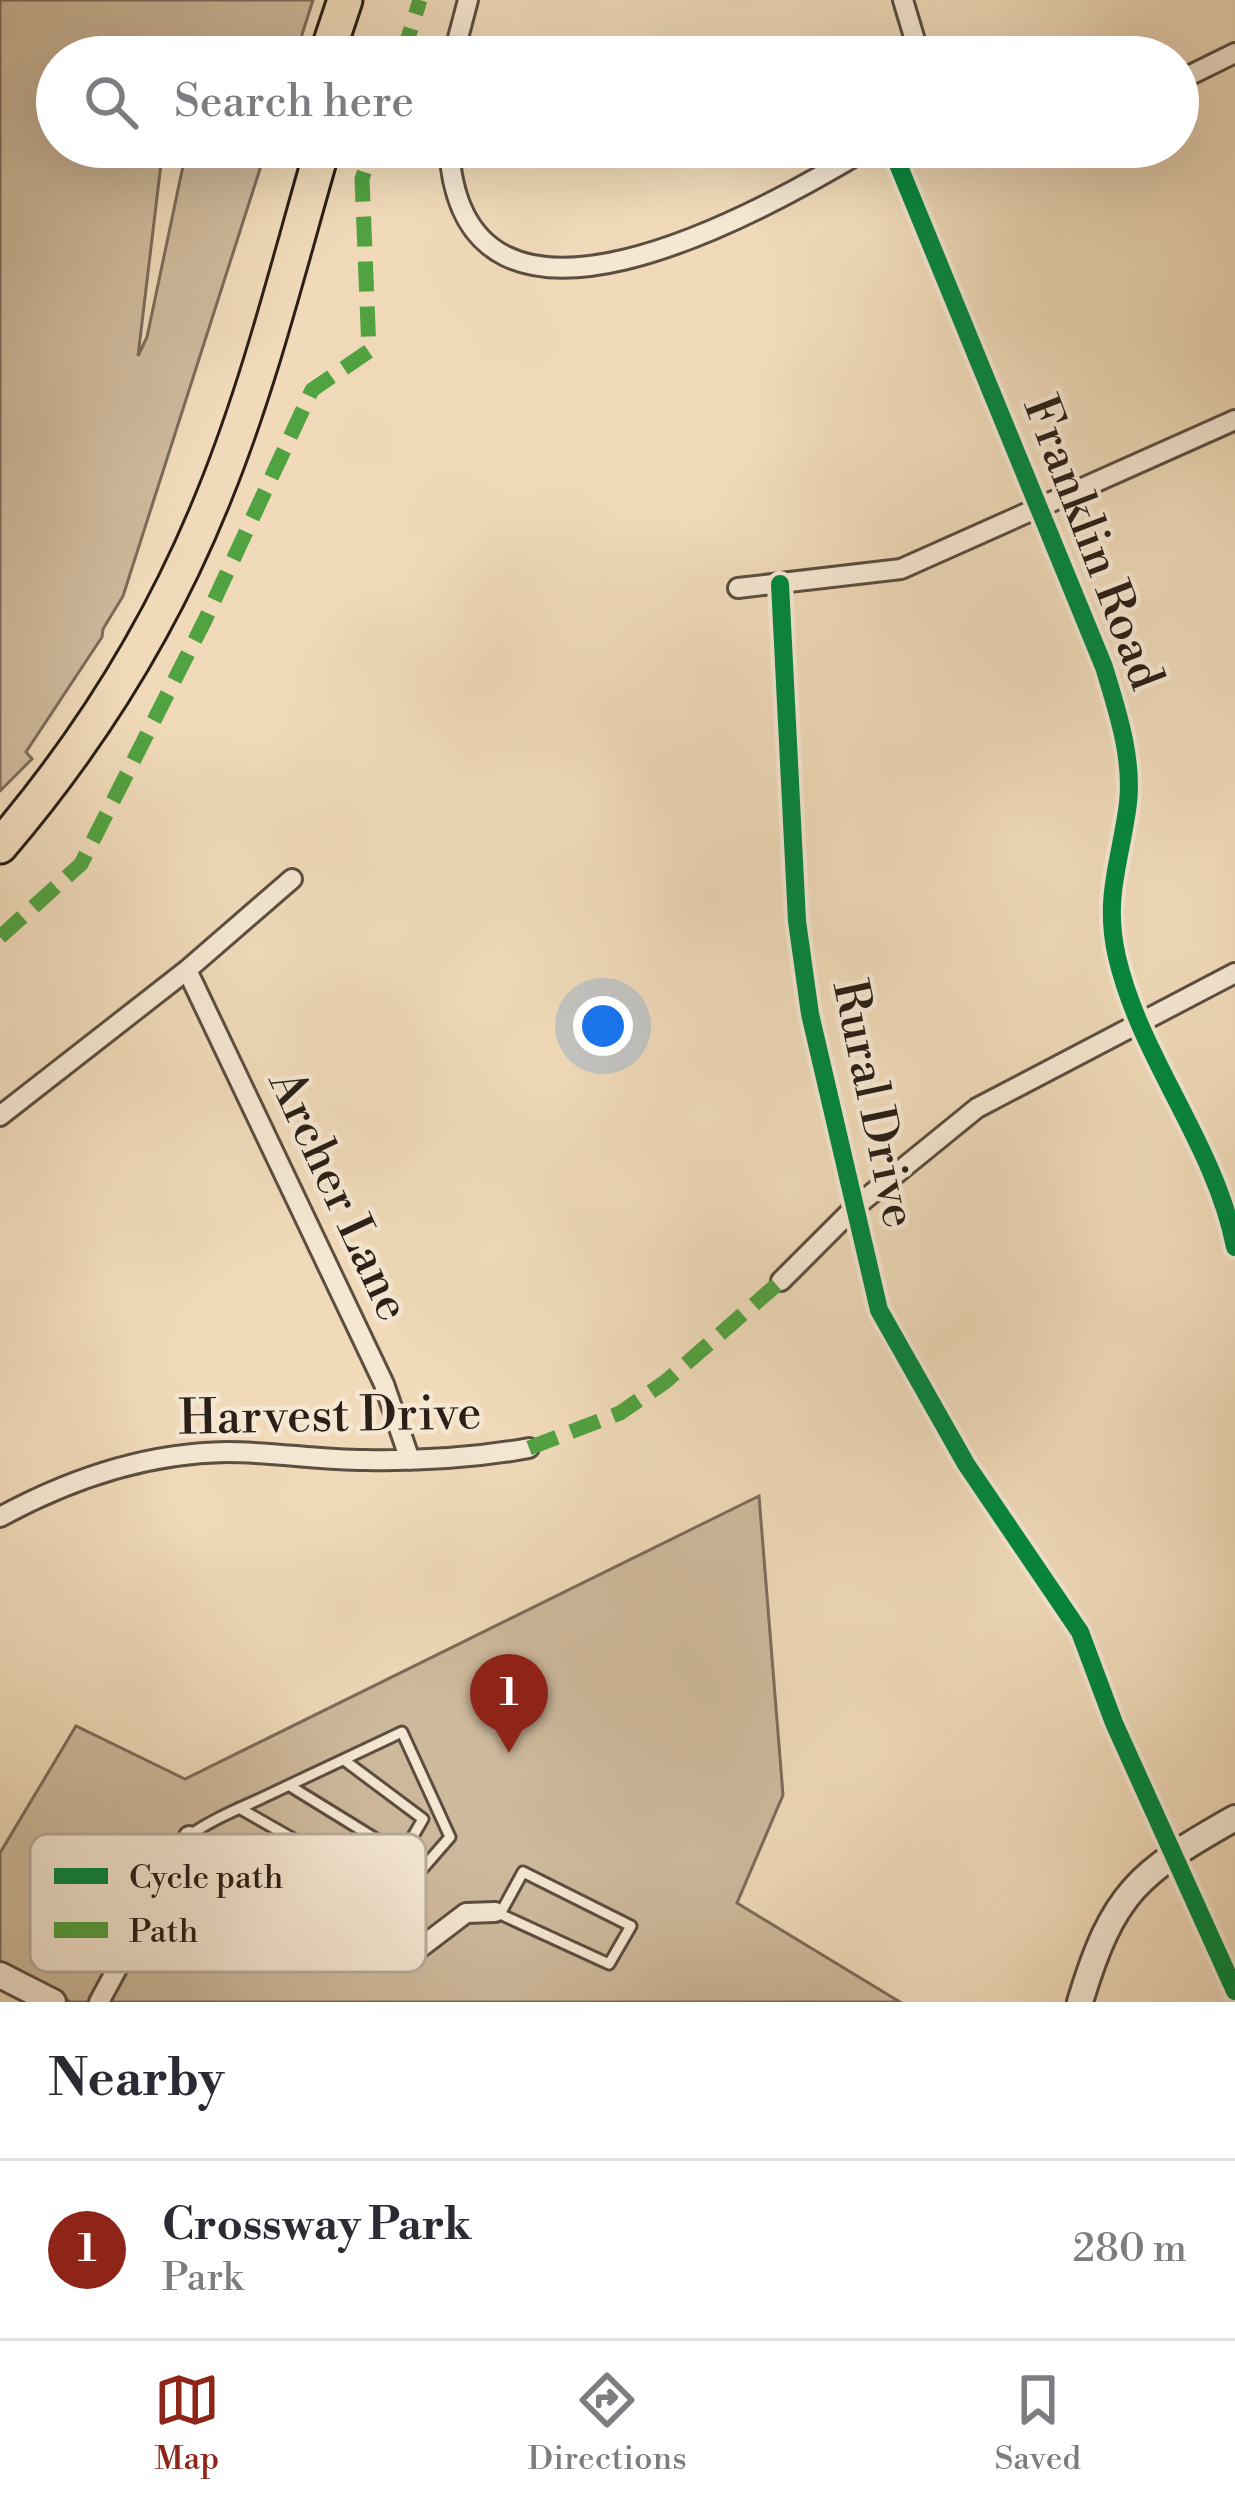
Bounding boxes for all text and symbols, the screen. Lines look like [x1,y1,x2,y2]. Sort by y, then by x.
search box [36,36,1199,168]
icon: search [78,69,144,135]
text: Search here [174,74,414,131]
street label: Franklin Road [1009,388,1175,698]
street label: Rural Drive [817,975,929,1233]
your location [573,996,633,1056]
street label: Archer Lane [253,1060,422,1331]
street label: Harvest Drive [178,1384,482,1450]
pin: 1 [470,1654,548,1753]
legend [30,1834,426,1972]
text: Cycle path [129,1858,283,1899]
text: Path [129,1912,198,1953]
text: Nearby [48,2048,224,2112]
text: Crossway Park [162,2197,471,2254]
text: 1 [78,2225,96,2274]
text: 280 m [1073,2225,1187,2274]
text: Park [162,2254,243,2303]
tab: Map [154,2367,220,2480]
tab: Directions [528,2367,687,2480]
tab: Saved [994,2367,1081,2480]

